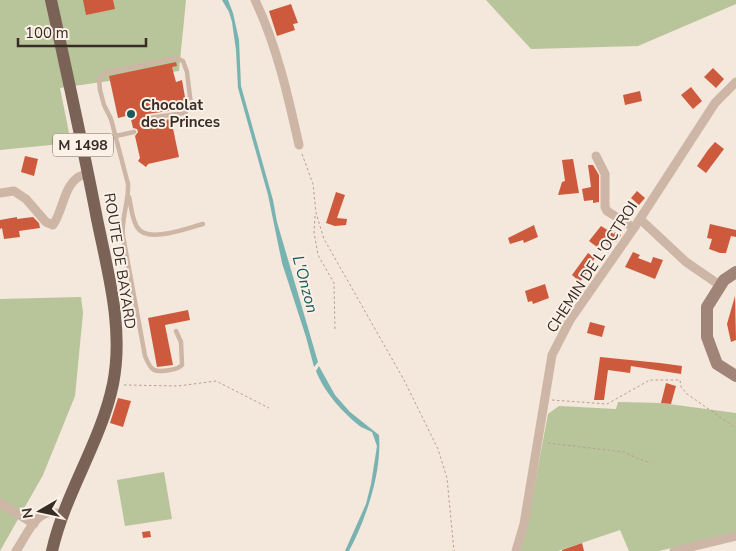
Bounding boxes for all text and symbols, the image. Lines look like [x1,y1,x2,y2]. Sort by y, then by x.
scale bar [18,15,145,47]
text: 100 m [25,23,69,43]
place label: Chocolat des Princes [141,95,220,132]
marker: Chocolat des Princes [125,108,137,120]
road number: M 1498 [53,134,113,156]
street label: ROUTE DE BAYARD [99,191,141,331]
street label: CHEMIN DE L'OCTROI [542,197,642,337]
water label: L'Onzon [287,253,323,316]
north arrow [15,486,65,536]
text: N [17,506,38,520]

